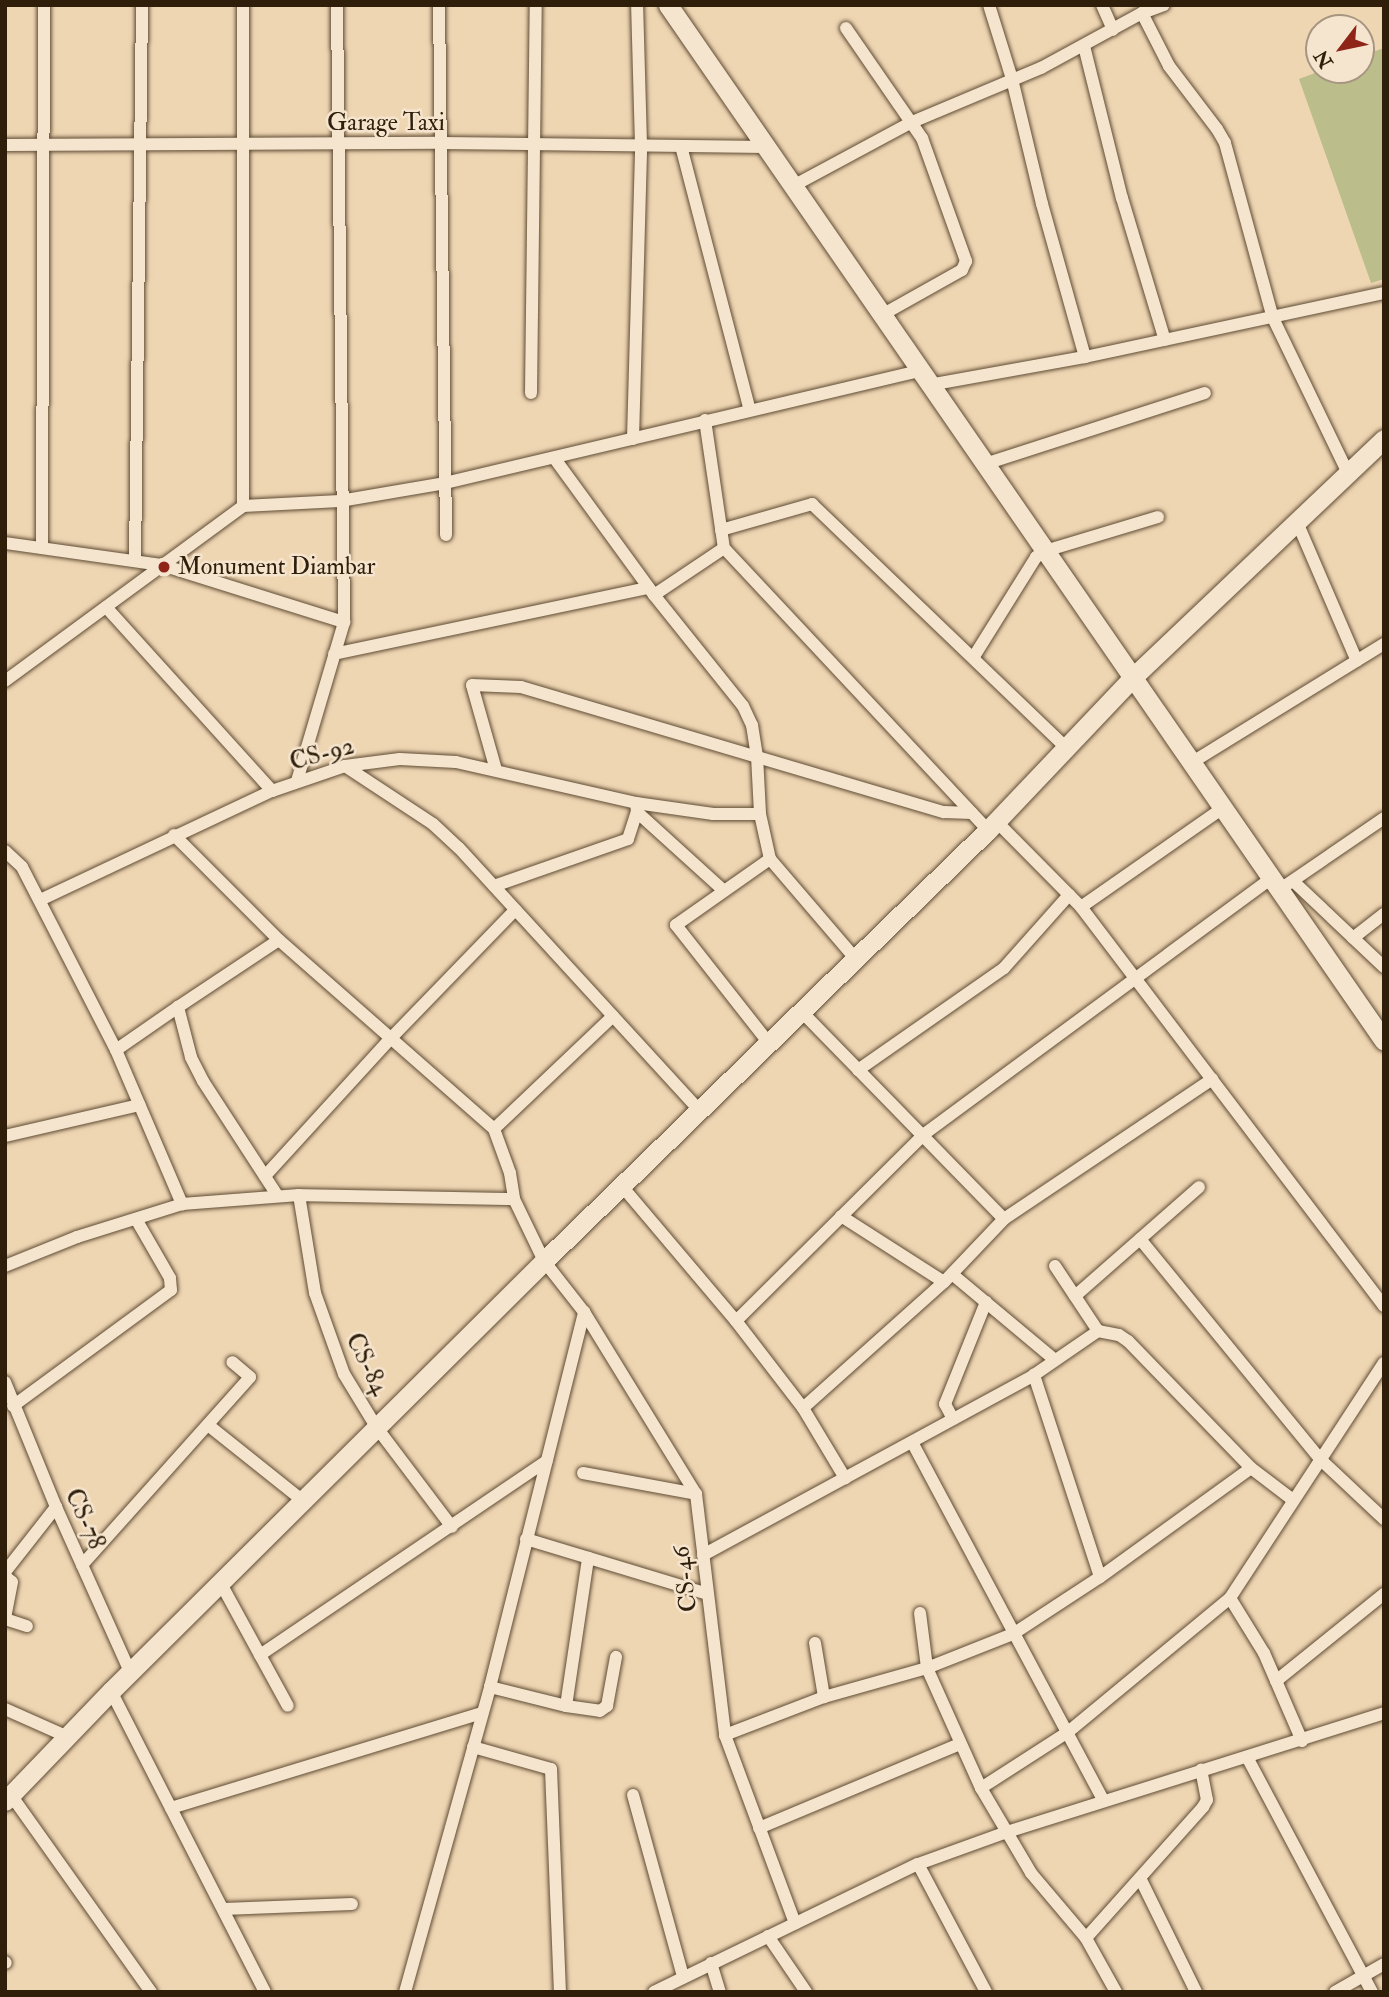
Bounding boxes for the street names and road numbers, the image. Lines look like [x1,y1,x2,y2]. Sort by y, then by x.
street label: Garage Taxi [327,109,445,137]
street label: CS-92 [287,732,357,776]
street label: CS-84 [340,1328,394,1400]
street label: CS-78 [59,1484,111,1554]
street label: CS-46 [667,1544,703,1614]

